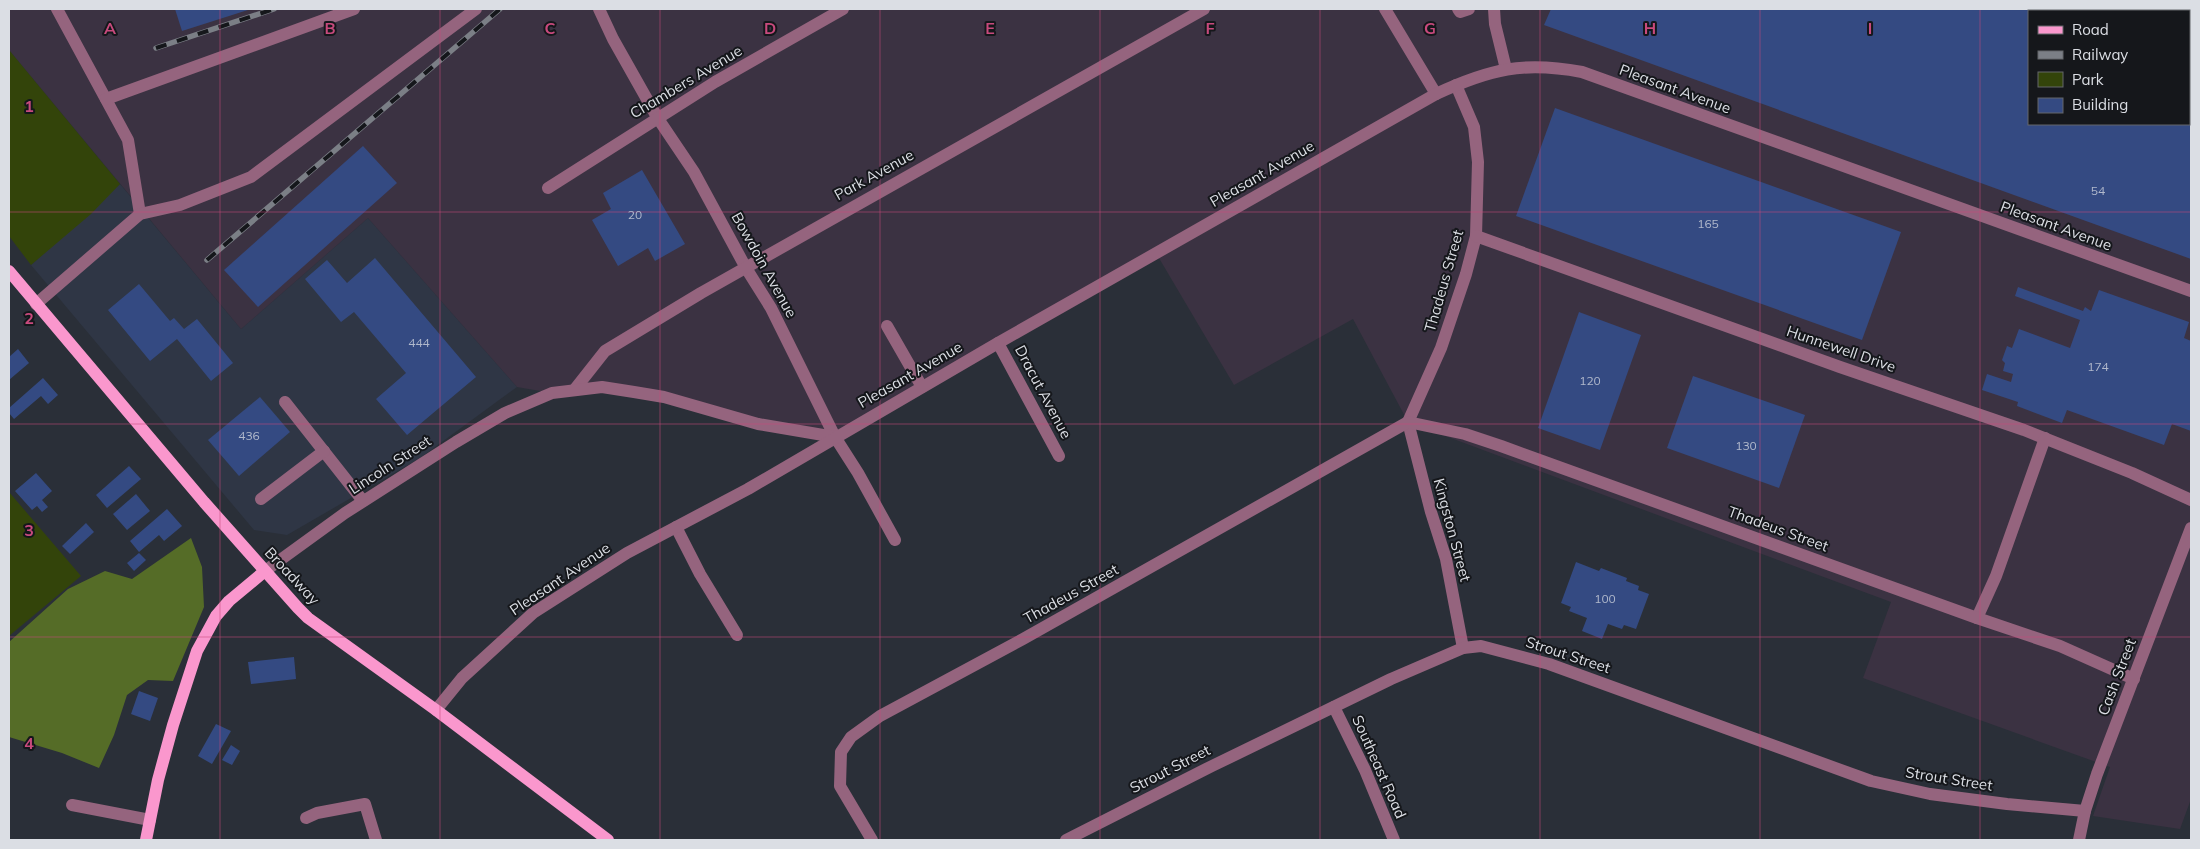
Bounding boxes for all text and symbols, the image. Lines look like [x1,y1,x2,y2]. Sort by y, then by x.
legend [2028,10,2190,125]
text: A [104,18,116,38]
text: B [324,18,336,38]
text: C [545,18,556,38]
text: D [764,18,776,38]
text: E [985,18,995,38]
text: F [1205,18,1215,38]
text: G [1424,18,1436,38]
text: H [1644,18,1656,38]
text: I [1868,18,1872,38]
text: Road [2072,20,2109,39]
street label: Chambers Avenue [626,41,745,123]
text: Railway [2072,45,2128,64]
street label: Pleasant Avenue [1617,60,1733,117]
text: Park [2072,70,2104,89]
text: Building [2072,95,2128,114]
text: 1 [24,96,34,116]
street label: Pleasant Avenue [1206,136,1317,211]
street label: Park Avenue [831,145,917,204]
house number: 54 [2091,183,2105,198]
street label: Pleasant Avenue [1998,197,2114,254]
house number: 20 [628,207,642,222]
street label: Bowdoin Avenue [728,209,801,321]
house number: 165 [1697,216,1719,231]
street label: Thadeus Street [1420,228,1467,334]
text: 2 [24,308,34,328]
street label: Hunnewell Drive [1784,321,1898,376]
house number: 444 [408,335,430,350]
street label: Pleasant Avenue [854,337,965,412]
street label: Dracut Avenue [1011,342,1076,442]
house number: 174 [2087,359,2109,374]
house number: 120 [1579,373,1601,388]
house number: 436 [238,428,260,443]
street label: Lincoln Street [345,431,434,498]
house number: 130 [1735,438,1757,453]
street label: Kingston Street [1430,476,1475,584]
street label: Thadeus Street [1725,502,1831,556]
text: 3 [24,520,34,540]
street label: Pleasant Avenue [506,538,614,619]
street label: Broadway [261,543,324,608]
street label: Thadeus Street [1020,560,1122,627]
house number: 100 [1594,591,1616,606]
street label: Strout Street [1523,632,1613,677]
street label: Cash Street [2093,636,2140,718]
street label: Southeast Road [1348,712,1411,821]
text: 4 [24,733,34,753]
street label: Strout Street [1126,740,1213,797]
street label: Strout Street [1904,762,1994,795]

